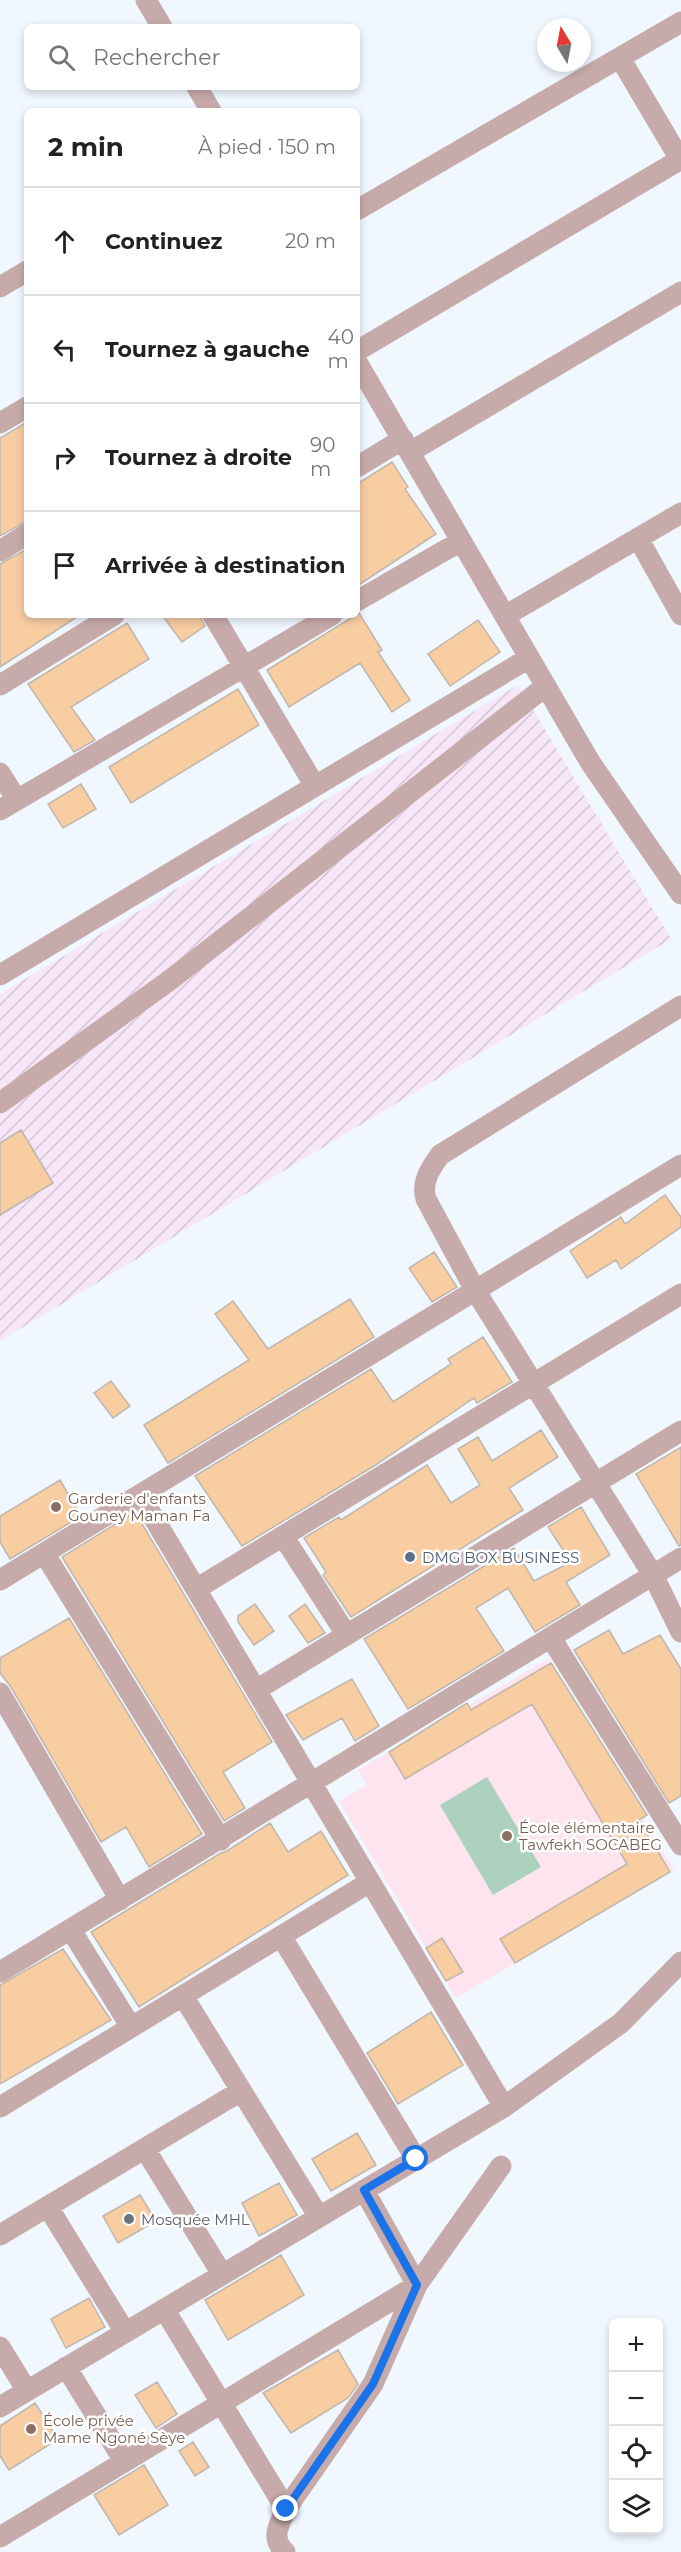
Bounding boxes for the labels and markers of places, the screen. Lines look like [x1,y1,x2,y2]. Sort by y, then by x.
place label: Garderie d'enfants Gouney Maman Fa [68,1489,210,1525]
marker: Garderie d'enfants Gouney Maman Fa [49,1500,63,1514]
place label: DMG BOX BUSINESS [422,1548,579,1567]
marker: DMG BOX BUSINESS [403,1550,417,1564]
place label: École élémentaire Tawfekh SOCABEG [519,1818,662,1854]
marker: École élémentaire Tawfekh SOCABEG [500,1829,514,1843]
place label: Mosquée MHL [141,2210,250,2229]
marker: Mosquée MHL [122,2212,136,2226]
place label: École privée Mame Ngoné Sèye [43,2411,185,2447]
marker: École privée Mame Ngoné Sèye [24,2422,38,2436]

